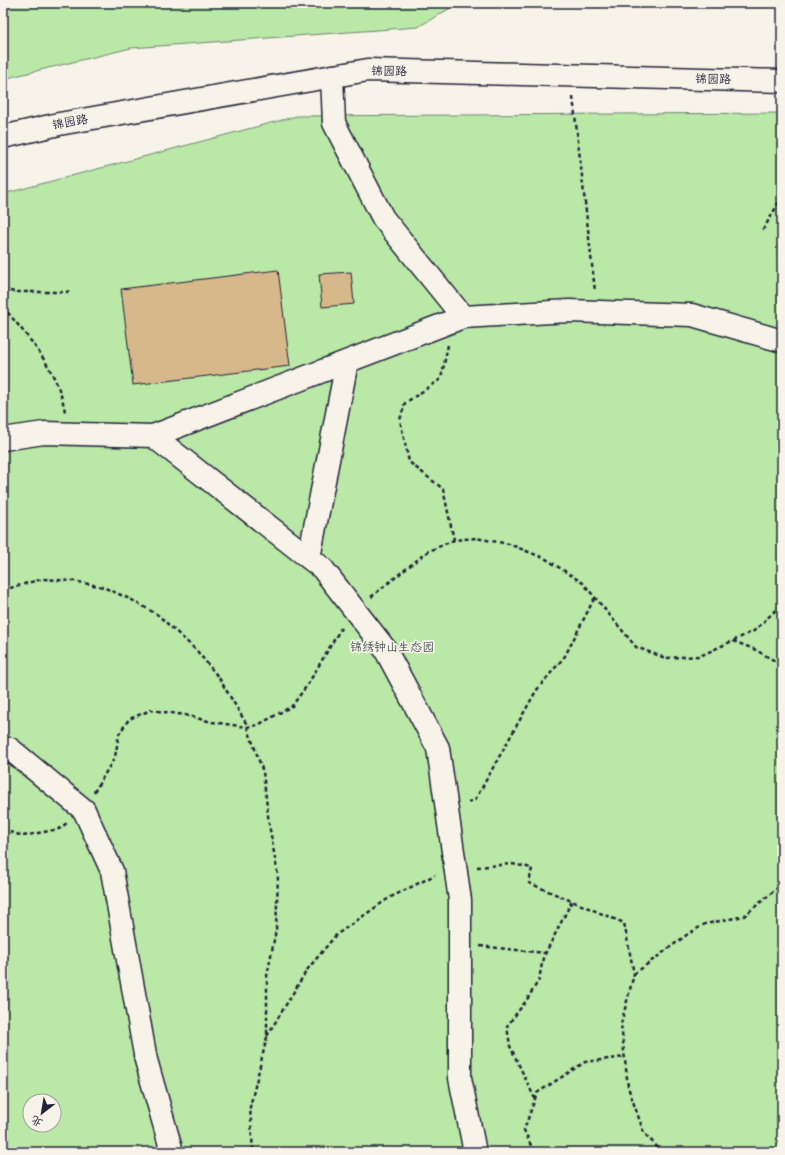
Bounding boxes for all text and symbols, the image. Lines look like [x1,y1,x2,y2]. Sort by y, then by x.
street label: 锦园路 [371,64,407,80]
street label: 锦园路 [695,72,731,88]
street label: 锦园路 [51,112,89,134]
park label: 锦绣钟山生态园 [350,640,434,656]
north arrow [22,1093,62,1133]
text: 北 [29,1112,46,1130]

